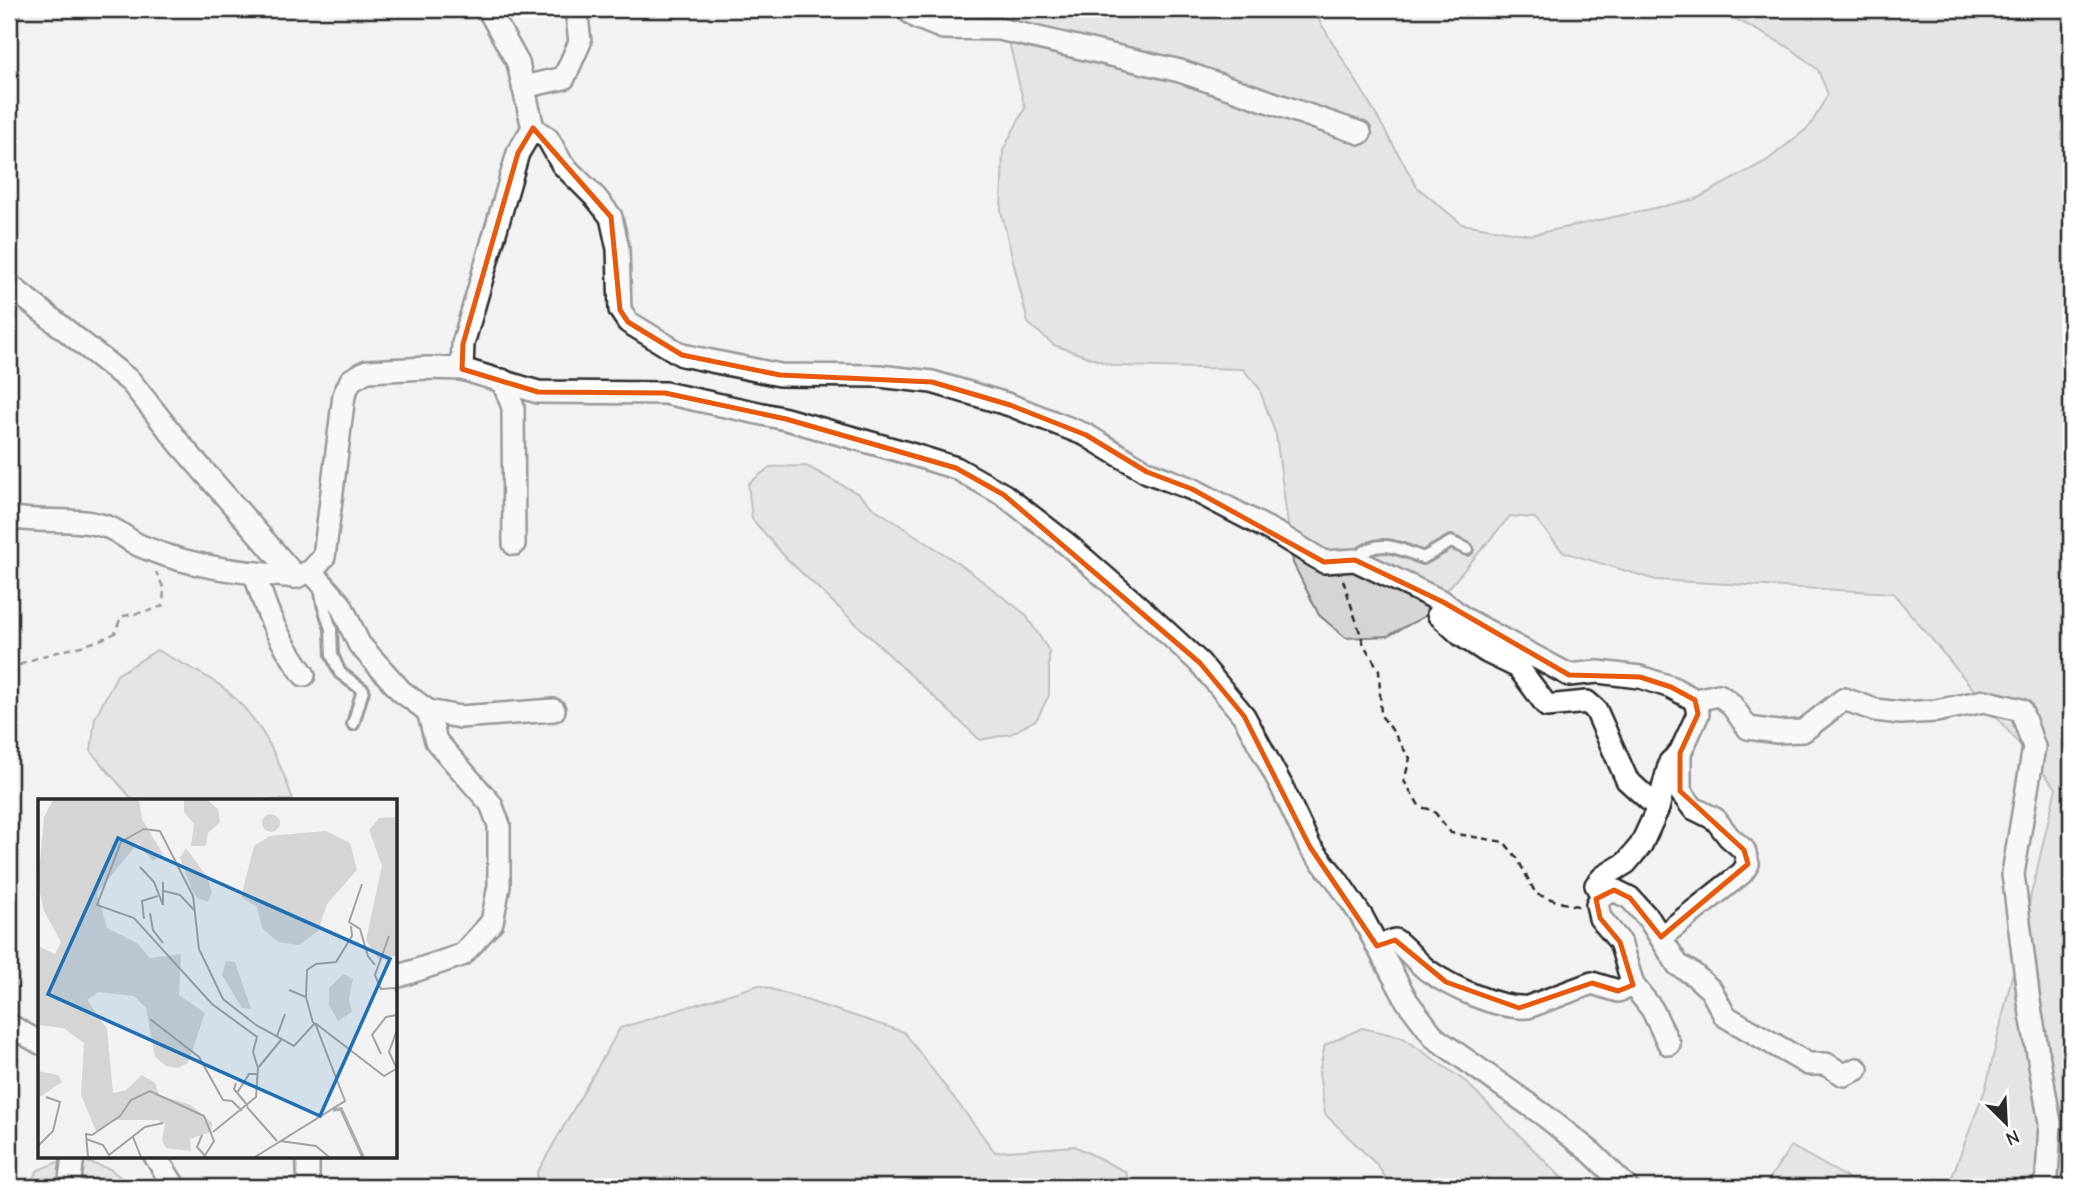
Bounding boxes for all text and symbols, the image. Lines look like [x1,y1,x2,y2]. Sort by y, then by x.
inset map [38,799,397,1158]
north arrow [1972,1088,2042,1158]
text: N [2002,1125,2023,1150]

